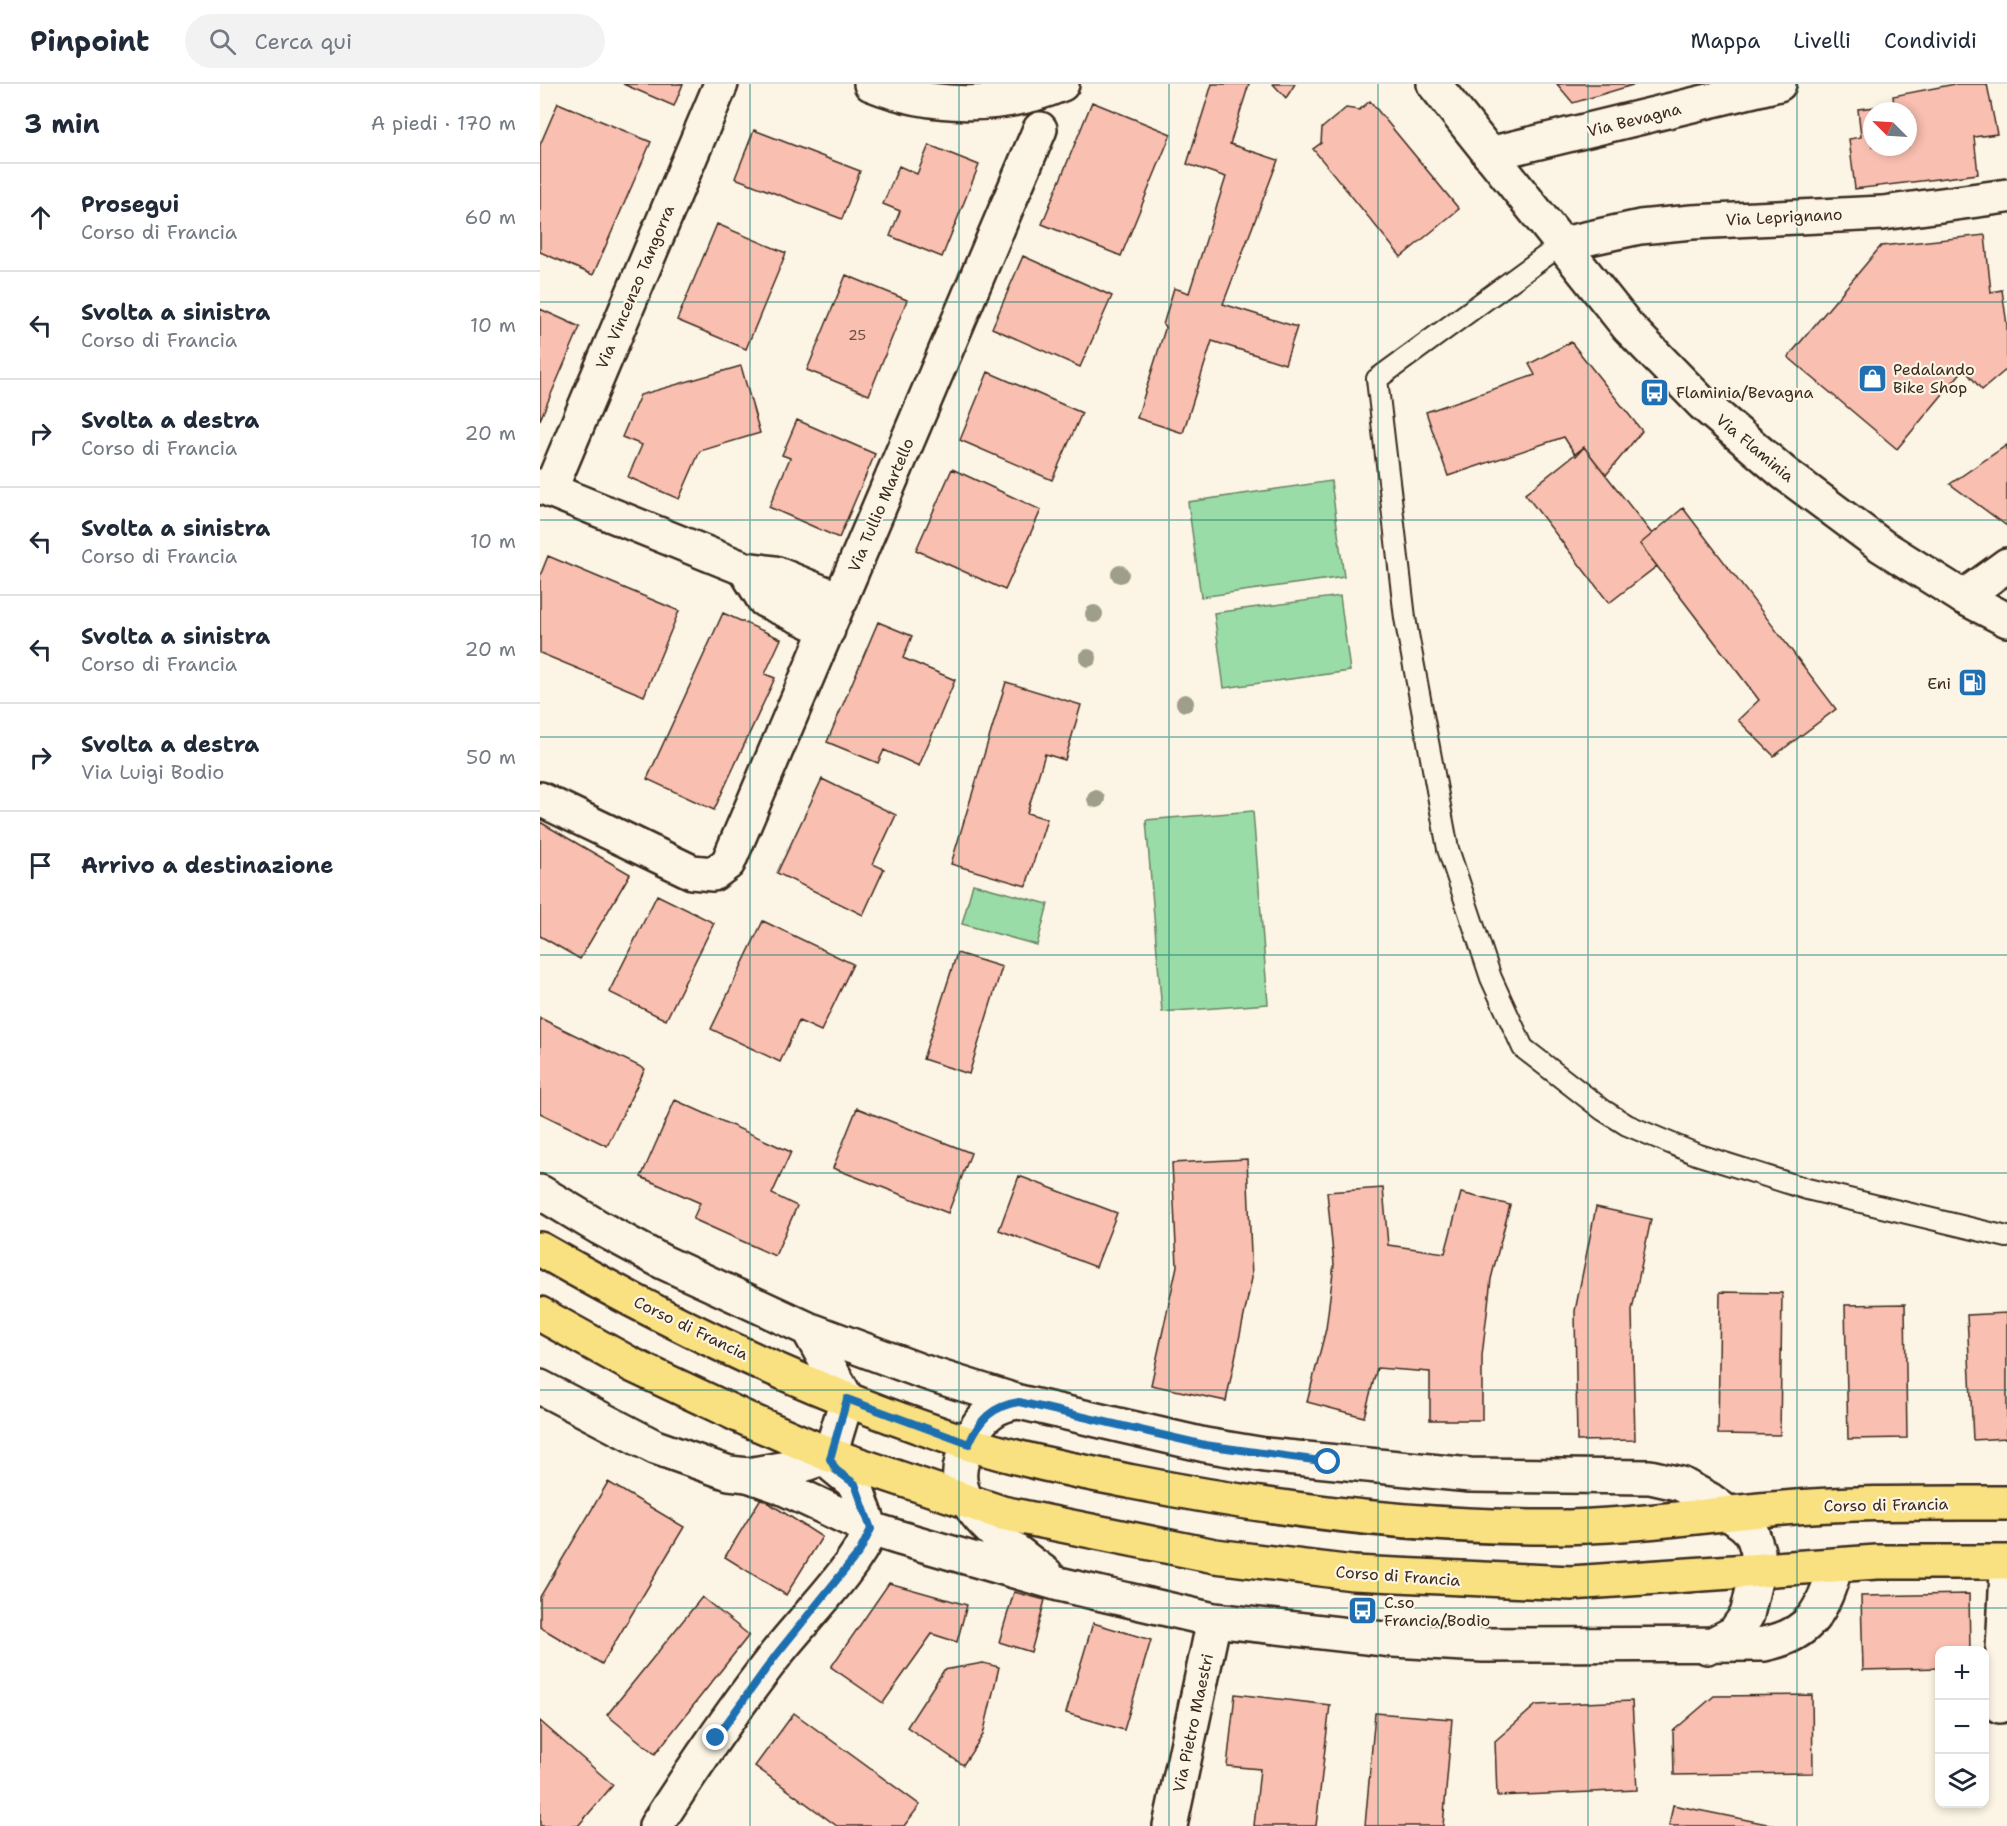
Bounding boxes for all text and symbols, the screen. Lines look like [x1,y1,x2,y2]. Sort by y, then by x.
search box [185,14,605,68]
text: Pinpoint [30,22,149,60]
icon: search [206,25,239,58]
text: Cerca qui [254,27,352,56]
text: Mappa [1690,27,1760,55]
text: Livelli [1793,27,1851,55]
text: Condividi [1884,27,1977,55]
street label: Via Bevagna [1585,98,1683,142]
north arrow [1863,102,1917,156]
text: 3 min [24,106,100,141]
text: A piedi · 170 m [371,110,516,136]
text: Prosegui [81,190,179,219]
icon: ahead [24,201,57,234]
street label: Via Vincenzo Tangorra [591,202,679,372]
street label: Via Leprignano [1725,203,1843,231]
text: 60 m [464,204,516,230]
text: Corso di Francia [81,219,237,245]
text: Svolta a sinistra [81,298,270,327]
icon: left [24,309,57,342]
text: 10 m [470,312,516,338]
house number: 25 [848,326,866,344]
text: Corso di Francia [81,327,237,353]
place label: Pedalando Bike Shop [1893,359,1975,398]
shop icon: Pedalando Bike Shop [1856,362,1888,394]
bus stop icon: Flaminia/Bevagna [1639,376,1671,408]
place label: Flaminia/Bevagna [1676,382,1814,403]
text: Svolta a destra [81,406,259,435]
street label: Via Flaminia [1712,409,1798,487]
icon: right [24,417,57,450]
text: 20 m [465,420,516,446]
text: Corso di Francia [81,435,237,461]
street label: Via Tullio Martello [843,435,919,575]
text: Svolta a sinistra [81,514,270,543]
icon: left [24,525,57,558]
text: 10 m [470,528,516,554]
text: Corso di Francia [81,543,237,569]
text: Svolta a sinistra [81,622,270,651]
icon: left [24,633,57,666]
text: 20 m [465,636,516,662]
text: Corso di Francia [81,651,237,677]
fuel station icon: Eni [1956,667,1988,699]
place label: Eni [1927,673,1951,694]
text: Svolta a destra [81,730,259,759]
icon: right [24,741,57,774]
text: 50 m [466,744,516,770]
text: Via Luigi Bodio [81,759,224,785]
icon: arrive [24,849,57,882]
text: Arrivo a destinazione [81,851,333,880]
street label: Corso di Francia [630,1291,752,1365]
route start [1314,1448,1340,1474]
street label: Corso di Francia [1823,1493,1949,1517]
street label: Corso di Francia [1335,1561,1461,1591]
place label: C.so Francia/Bodio [1384,1592,1490,1631]
bus stop icon: C.so Francia/Bodio [1347,1595,1379,1627]
map controls [1935,1646,1989,1808]
button: + [1935,1646,1989,1700]
street label: Via Pietro Maestri [1168,1652,1218,1794]
button: − [1935,1700,1989,1754]
route end [702,1724,728,1750]
button: layers [1935,1754,1989,1808]

